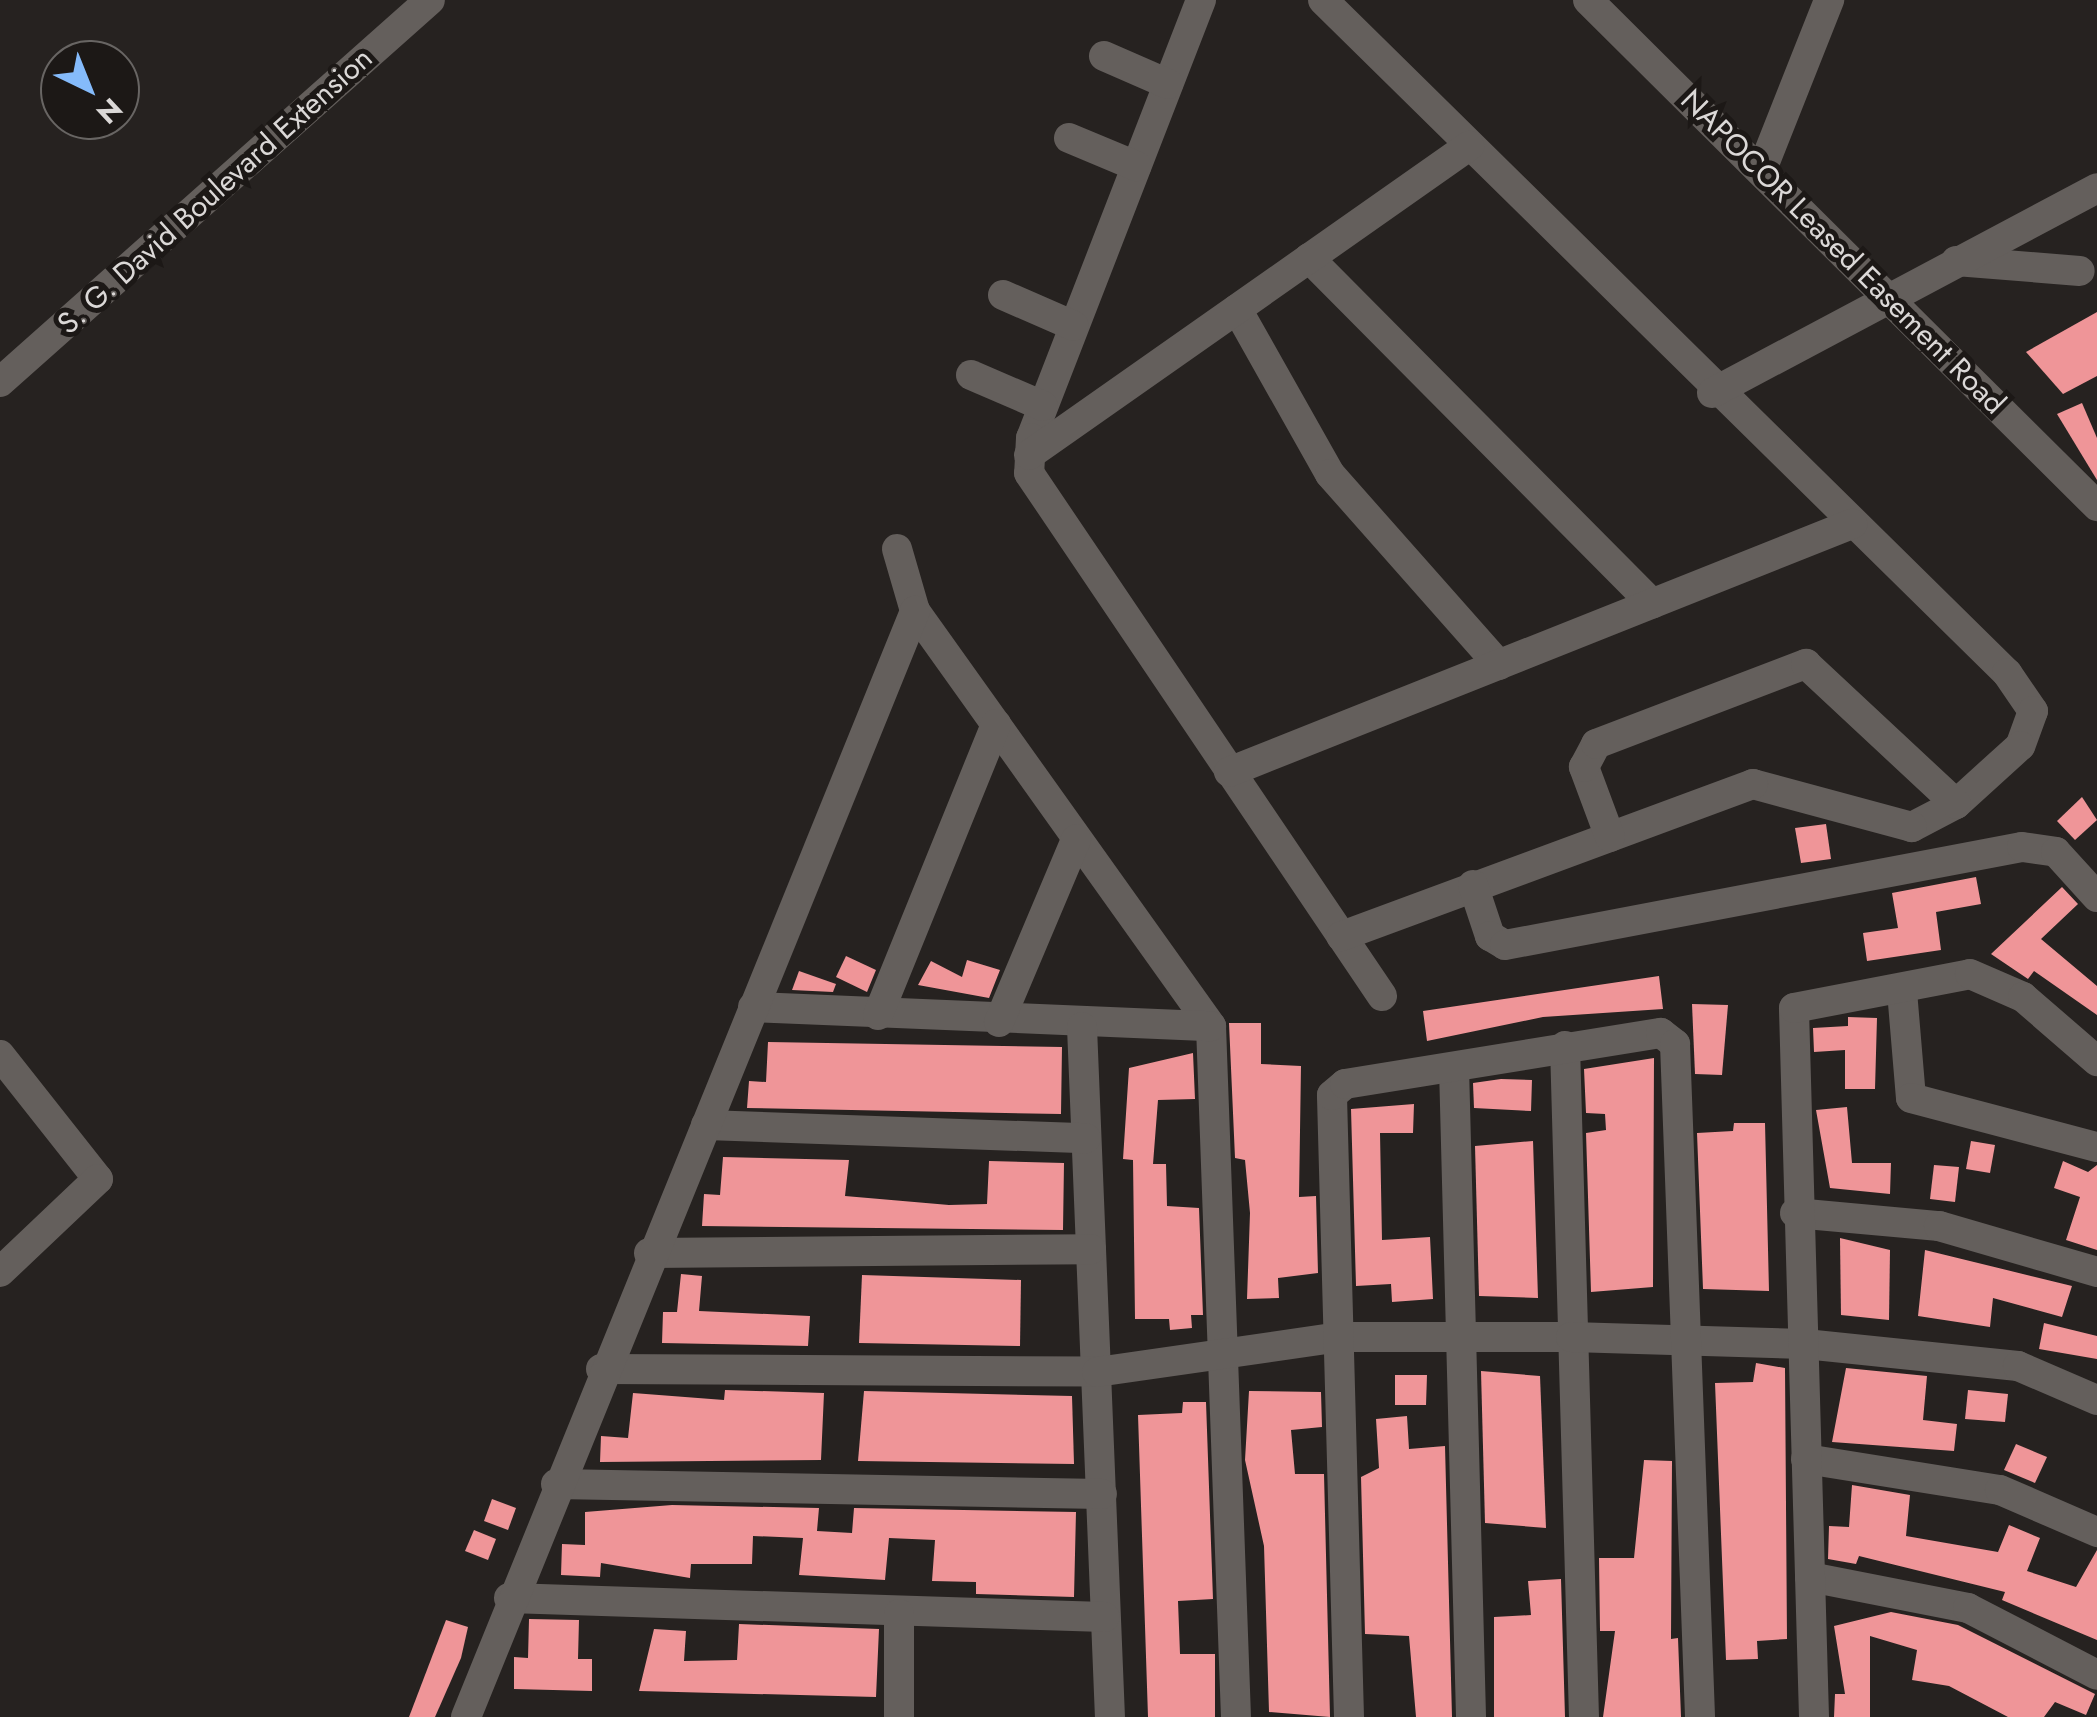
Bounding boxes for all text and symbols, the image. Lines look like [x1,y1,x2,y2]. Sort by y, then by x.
north arrow [40,40,140,140]
street label: S. G. David Boulevard Extension [50,40,380,342]
street label: NAPOCOR Leased Easement Road [1673,82,2013,422]
text: N [87,88,132,133]

